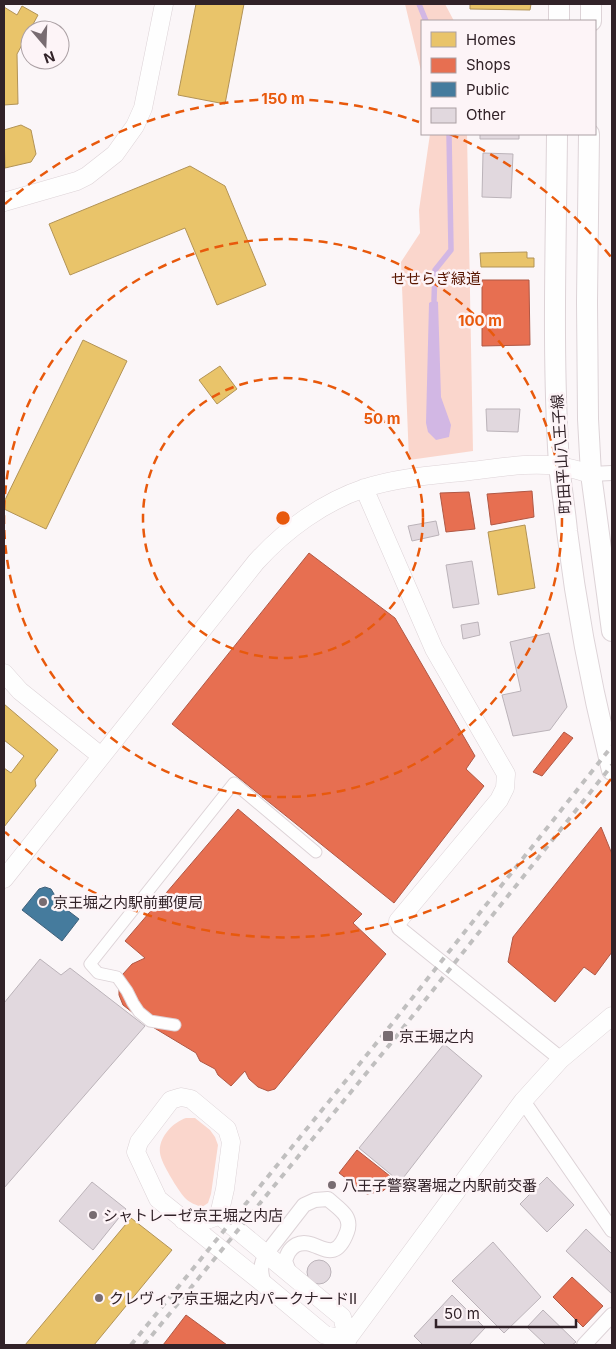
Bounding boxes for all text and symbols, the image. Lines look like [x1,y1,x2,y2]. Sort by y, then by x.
north arrow [20,20,70,70]
legend [421,20,596,135]
text: Homes [466,30,516,49]
text: N [42,48,57,68]
text: Shops [466,55,511,74]
text: Public [466,80,509,99]
text: 150 m [261,89,305,108]
text: Other [466,105,506,124]
park label: せせらぎ緑道 [391,269,481,288]
text: 100 m [458,311,502,330]
street label: 町田平山八王子線 [547,393,575,515]
text: 50 m [364,409,400,428]
centre of rings [274,509,292,527]
place label: 京王堀之内駅前郵便局 [53,893,203,912]
marker: 京王堀之内駅前郵便局 [37,896,49,908]
place label: 京王堀之内 [399,1027,474,1046]
marker: 京王堀之内 [381,1029,395,1043]
place label: 八王子警察署堀之内駅前交番 [342,1176,537,1195]
marker: 八王子警察署堀之内駅前交番 [326,1179,338,1191]
place label: シャトレーゼ京王堀之内店 [103,1206,283,1225]
marker: シャトレーゼ京王堀之内店 [87,1209,99,1221]
place label: クレヴィア京王堀之内パークナードⅡ [109,1289,357,1308]
marker: クレヴィア京王堀之内パークナードⅡ [93,1292,105,1304]
scale bar [436,1296,576,1328]
text: 50 m [444,1304,480,1323]

